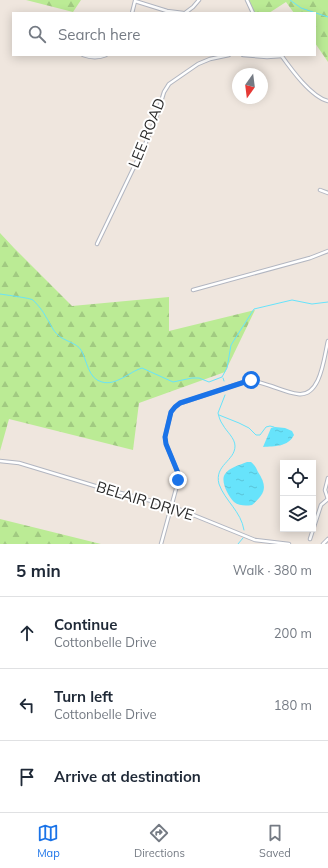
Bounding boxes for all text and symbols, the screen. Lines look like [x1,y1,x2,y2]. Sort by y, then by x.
search box [12,12,316,56]
icon: search [26,23,48,45]
text: Search here [58,25,140,44]
north arrow [232,68,268,104]
street label: LEE ROAD [124,95,169,171]
route start [242,371,260,389]
map controls [280,460,316,532]
button: locate [280,460,316,496]
route end [169,471,187,489]
street label: BELAIR DRIVE [94,477,196,524]
button: layers [280,496,316,532]
text: 5 min [16,560,61,581]
text: Walk · 380 m [233,562,312,578]
text: Continue [54,615,117,634]
icon: ahead [16,622,38,644]
text: 200 m [274,625,312,641]
text: Cottonbelle Drive [54,634,157,650]
text: Turn left [54,687,113,706]
icon: left [16,694,38,716]
text: 180 m [274,697,312,713]
text: Cottonbelle Drive [54,706,157,722]
icon: arrive [16,766,38,788]
text: Arrive at destination [54,767,201,786]
tab: Map [37,822,60,860]
tab: Directions [134,822,185,860]
tab: Saved [259,822,291,860]

